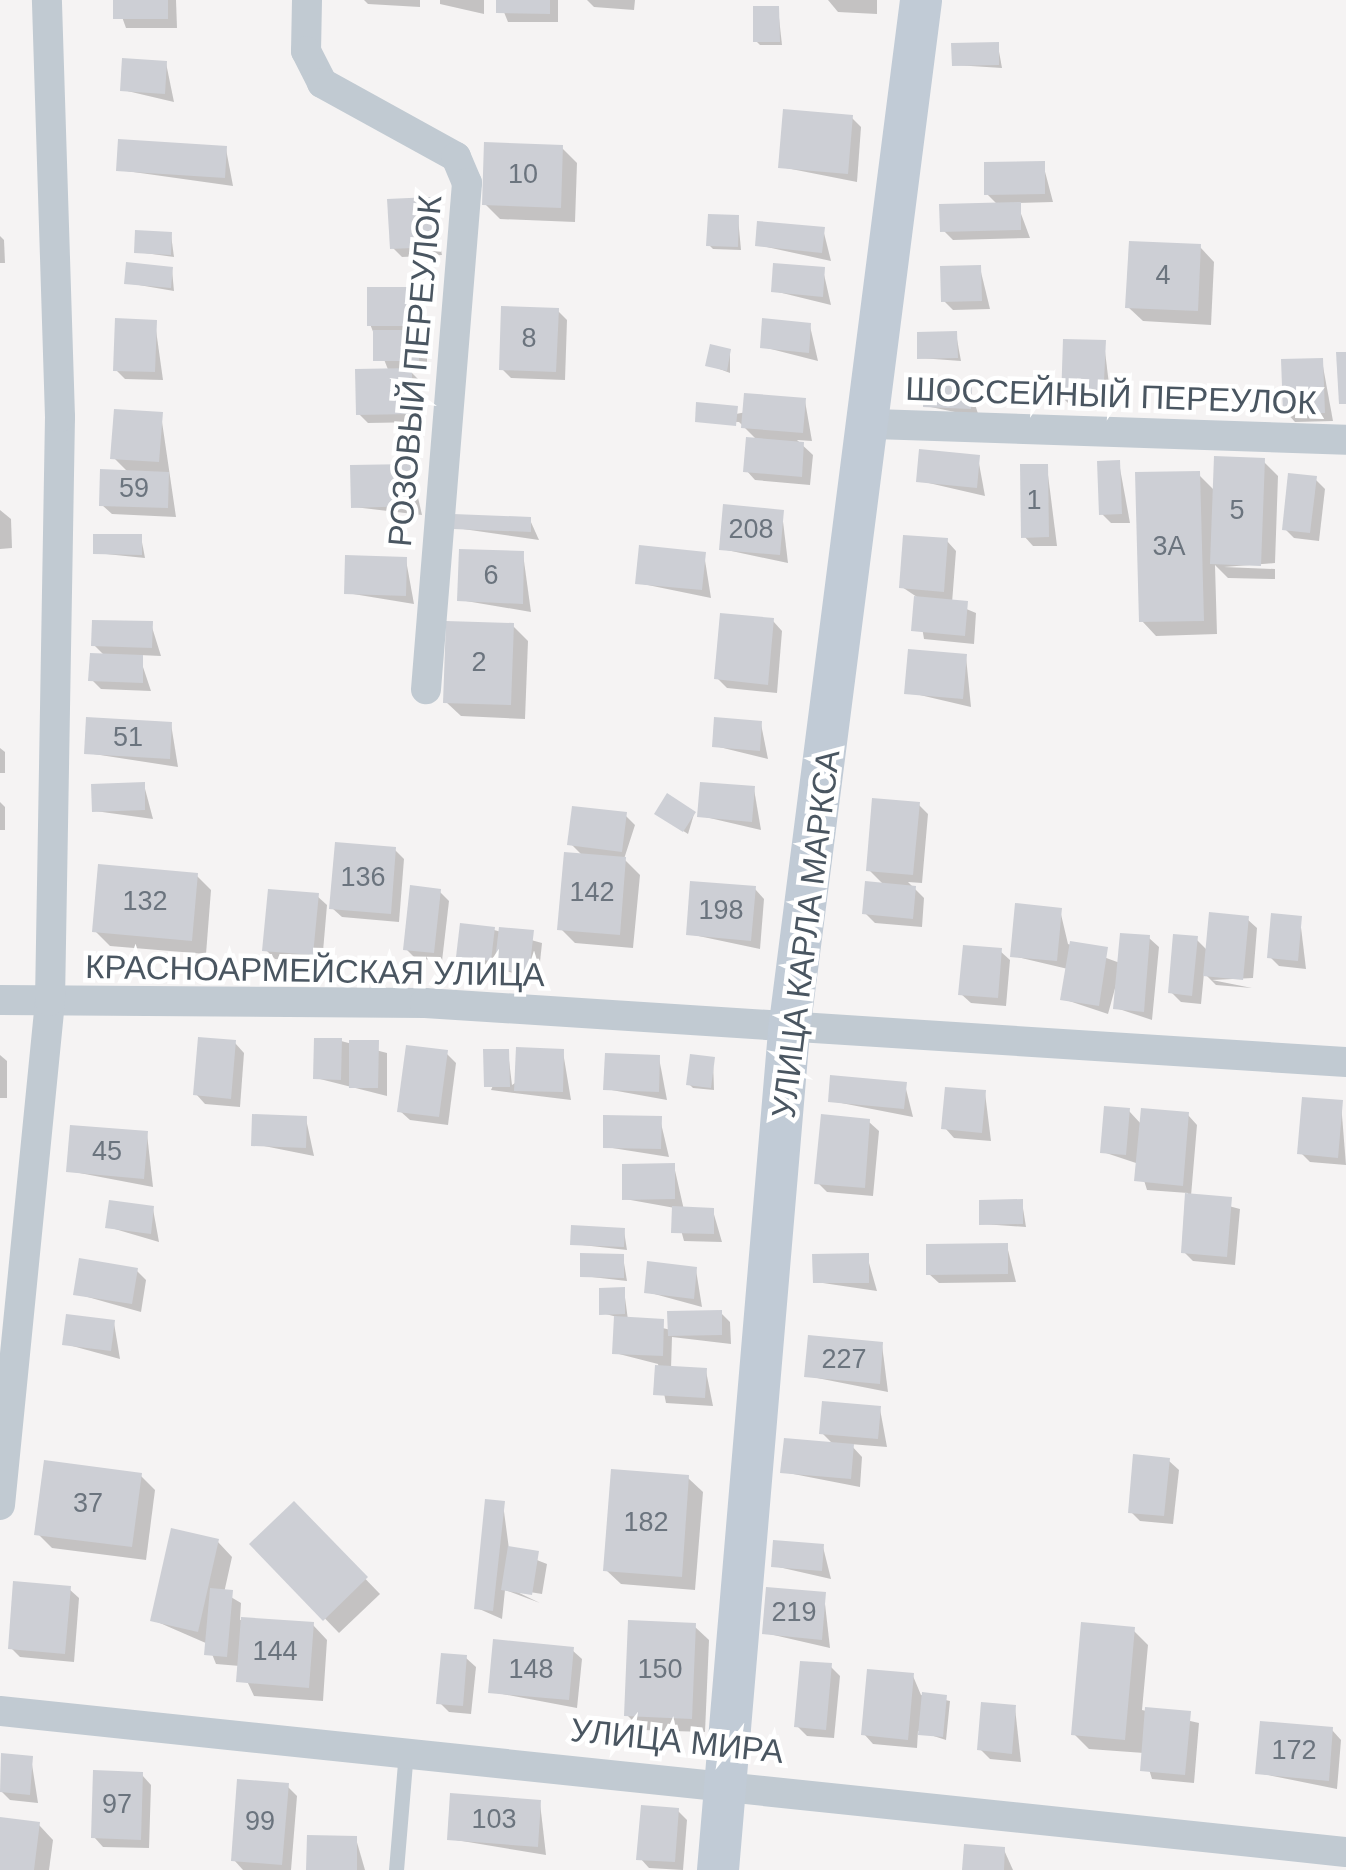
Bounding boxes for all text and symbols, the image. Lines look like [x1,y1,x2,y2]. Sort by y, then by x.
house number: 10 [508,159,538,191]
street label: РОЗОВЫЙ ПЕРЕУЛОК [380,194,450,548]
house number: 4 [1155,260,1171,292]
house number: 8 [521,323,537,355]
street label: ШОССЕЙНЫЙ ПЕРЕУЛОК [905,369,1317,423]
house number: 59 [119,473,149,505]
house number: 1 [1026,485,1042,517]
house number: 5 [1229,495,1245,527]
house number: 208 [728,514,774,546]
house number: 3А [1152,531,1186,563]
house number: 6 [483,560,499,592]
house number: 2 [471,647,487,679]
house number: 51 [113,722,143,754]
street label: УЛИЦА КАРЛА МАРКСА [764,748,848,1120]
house number: 136 [340,862,386,894]
house number: 142 [569,877,615,909]
house number: 132 [122,886,168,918]
house number: 198 [698,895,744,927]
street label: КРАСНОАРМЕЙСКАЯ УЛИЦА [85,947,545,995]
house number: 45 [92,1136,122,1168]
house number: 227 [821,1344,867,1376]
house number: 37 [73,1488,103,1520]
house number: 182 [623,1507,669,1539]
house number: 219 [771,1597,817,1629]
house number: 144 [252,1636,298,1668]
house number: 148 [508,1654,554,1686]
house number: 150 [637,1654,683,1686]
street label: УЛИЦА МИРА [569,1710,785,1772]
house number: 172 [1271,1735,1317,1767]
house number: 97 [102,1789,132,1821]
house number: 103 [471,1804,517,1836]
house number: 99 [245,1806,275,1838]

